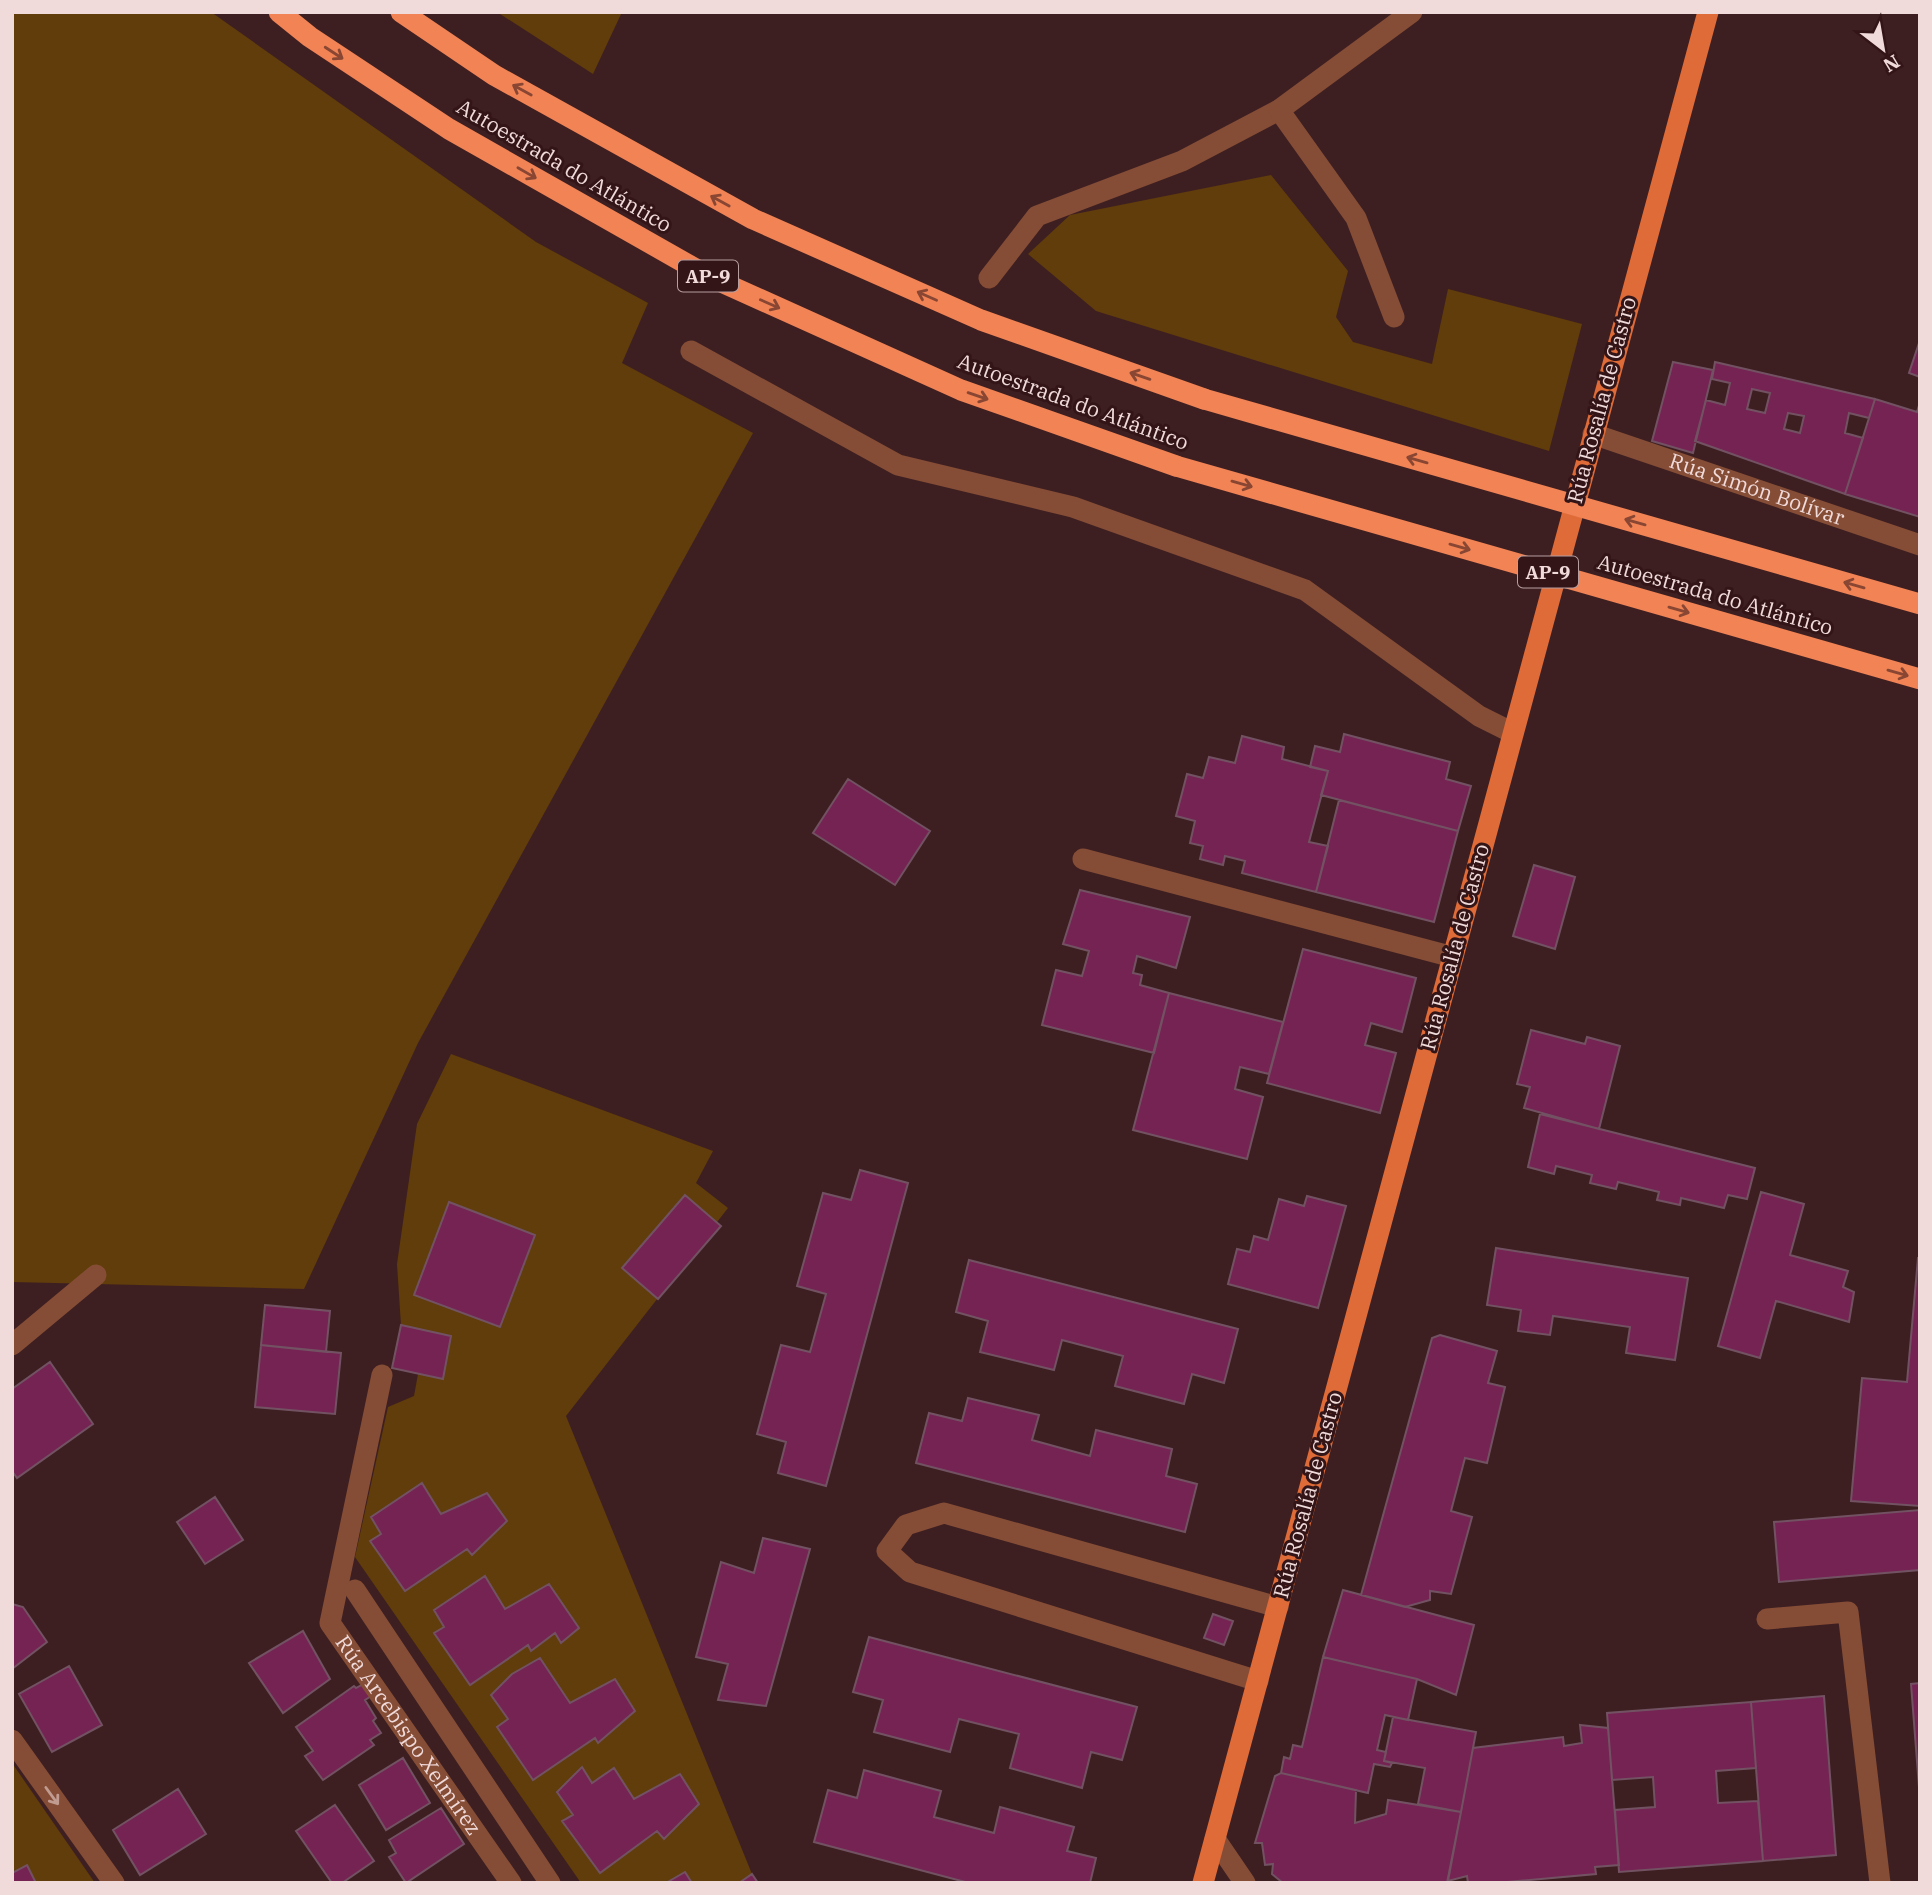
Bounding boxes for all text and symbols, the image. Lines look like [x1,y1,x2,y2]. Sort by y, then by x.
north arrow [1848,14,1918,84]
one-way arrow [323,46,343,60]
text: N [1879,49,1904,78]
one-way arrow [512,83,532,97]
street label: Autoestrada do Atlántico [452,92,677,238]
one-way arrow [516,166,536,180]
one-way arrow [711,194,731,208]
road number: AP-9 [678,260,738,292]
one-way arrow [917,289,938,302]
street label: Rúa Rosalía de Castro [1560,294,1642,506]
one-way arrow [759,298,780,311]
street label: Autoestrada do Atlántico [954,346,1193,456]
one-way arrow [1129,369,1151,381]
one-way arrow [967,390,989,403]
street label: Rúa Simón Bolívar [1666,446,1849,532]
one-way arrow [1406,452,1428,465]
one-way arrow [1230,479,1252,492]
one-way arrow [1625,515,1647,528]
one-way arrow [1449,542,1471,555]
street label: Autoestrada do Atlántico [1594,547,1836,641]
road number: AP-9 [1518,556,1578,587]
one-way arrow [1843,578,1866,591]
one-way arrow [1667,604,1690,617]
one-way arrow [1886,667,1908,680]
street label: Rúa Rosalía de Castro [1413,841,1495,1053]
street label: Rúa Rosalía de Castro [1266,1389,1348,1601]
street label: Rúa Arcebispo Xelmírez [330,1629,488,1840]
one-way arrow [45,1786,59,1805]

